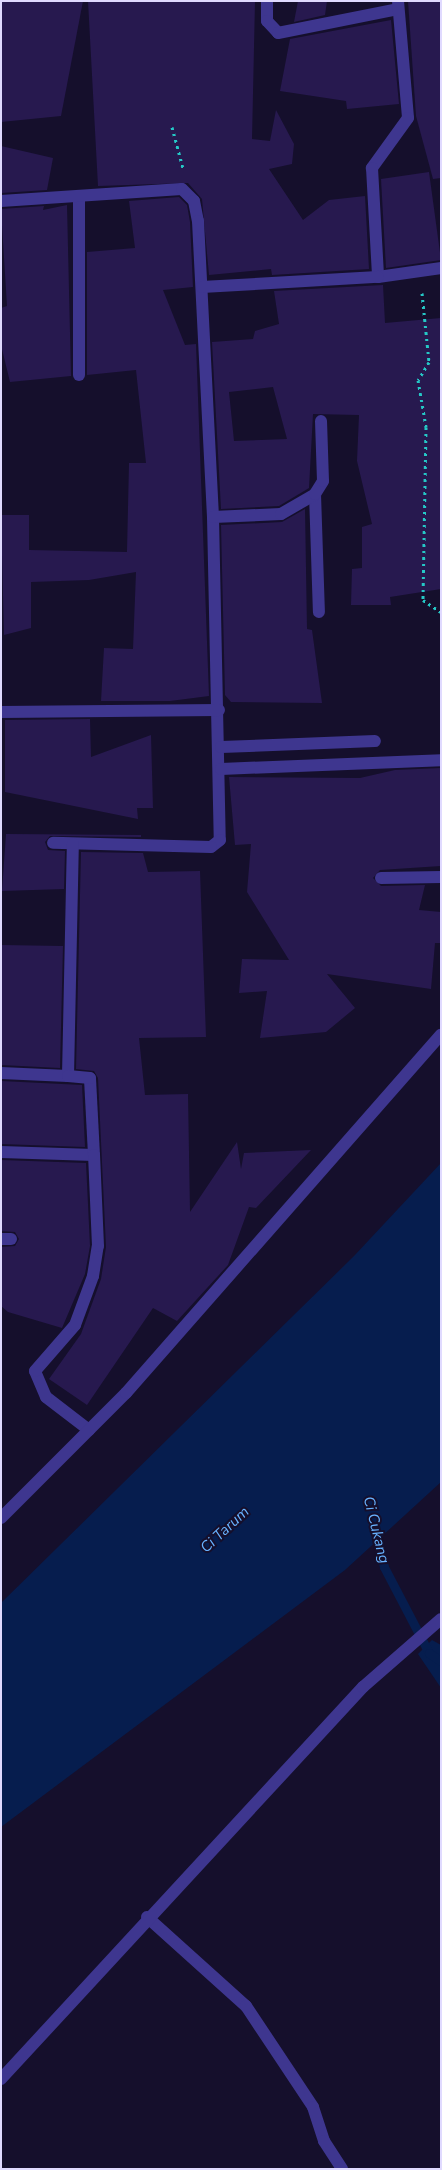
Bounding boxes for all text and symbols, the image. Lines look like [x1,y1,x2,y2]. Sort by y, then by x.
water label: Ci Cukang [359,1495,393,1565]
water label: Ci Tarum [197,1503,253,1557]

